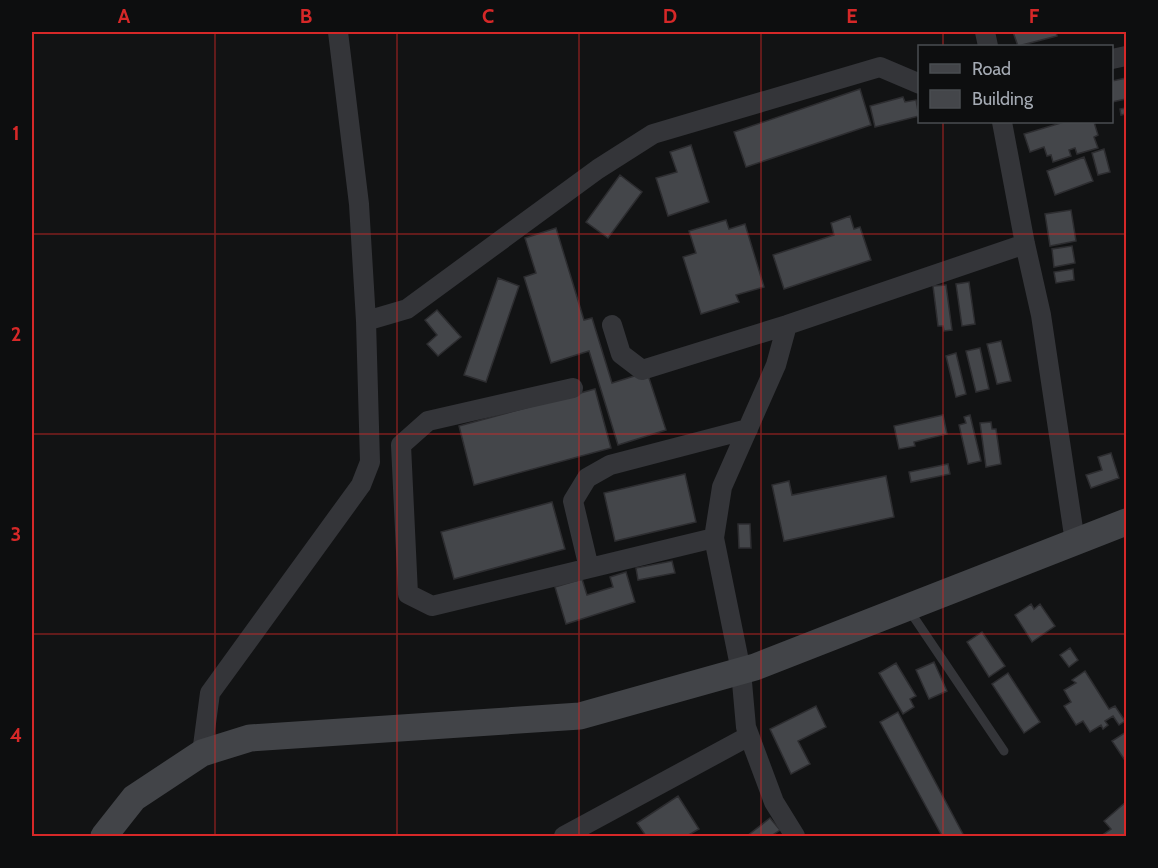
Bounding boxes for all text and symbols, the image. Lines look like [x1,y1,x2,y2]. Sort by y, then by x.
text: A [118,4,131,28]
text: B [300,4,312,28]
text: C [482,4,494,28]
text: D [663,4,677,28]
text: E [846,4,858,28]
text: F [1029,4,1040,28]
legend [918,45,1113,123]
text: Road [972,58,1011,80]
text: Building [972,88,1034,110]
text: 1 [12,121,20,145]
text: 2 [11,322,21,346]
text: 3 [11,522,21,546]
text: 4 [10,723,22,747]

